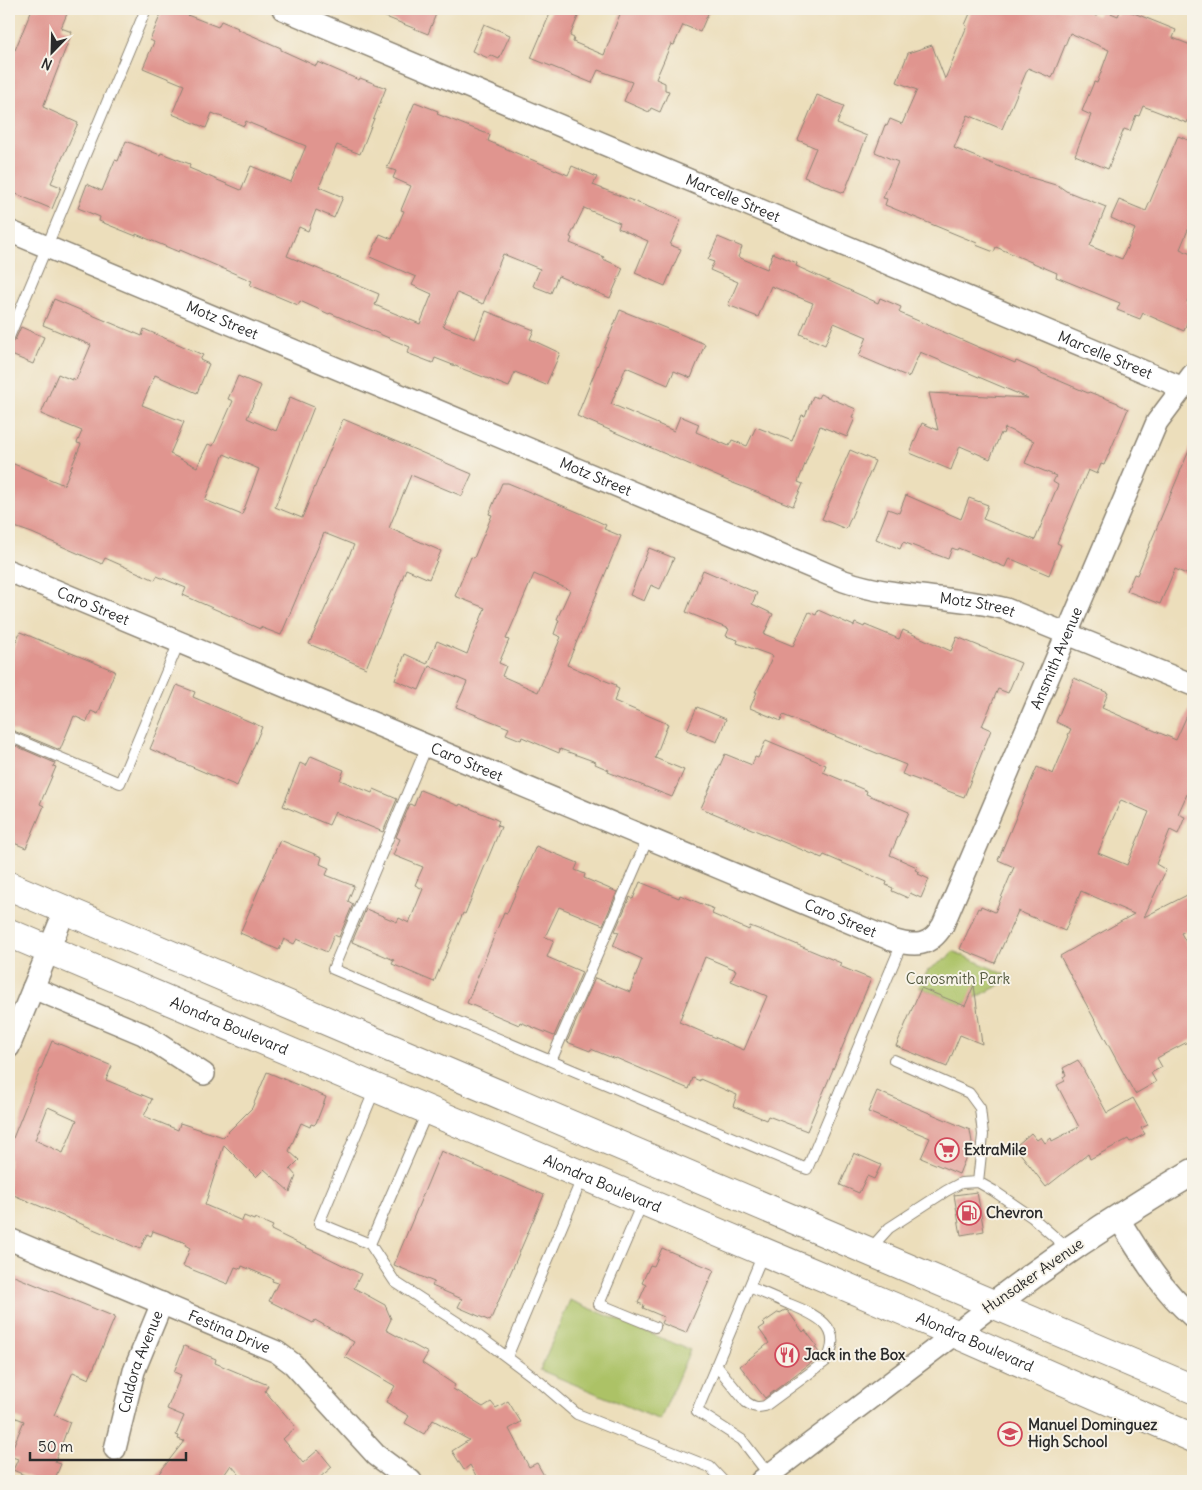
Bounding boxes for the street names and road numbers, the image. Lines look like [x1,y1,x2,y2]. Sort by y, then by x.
street label: Marcelle Street [683,170,783,226]
street label: Motz Street [183,296,261,343]
street label: Marcelle Street [1055,326,1155,383]
street label: Motz Street [557,453,635,500]
street label: Caro Street [54,582,132,629]
street label: Motz Street [939,588,1018,621]
street label: Ansmith Avenue [1026,604,1086,712]
street label: Caro Street [428,738,506,785]
street label: Caro Street [802,894,879,941]
street label: Alondra Boulevard [168,992,291,1059]
street label: Alondra Boulevard [541,1150,664,1217]
street label: Hunsaker Avenue [978,1234,1087,1318]
street label: Festina Drive [185,1306,273,1357]
street label: Caldora Avenue [114,1308,167,1415]
street label: Alondra Boulevard [913,1308,1037,1376]

